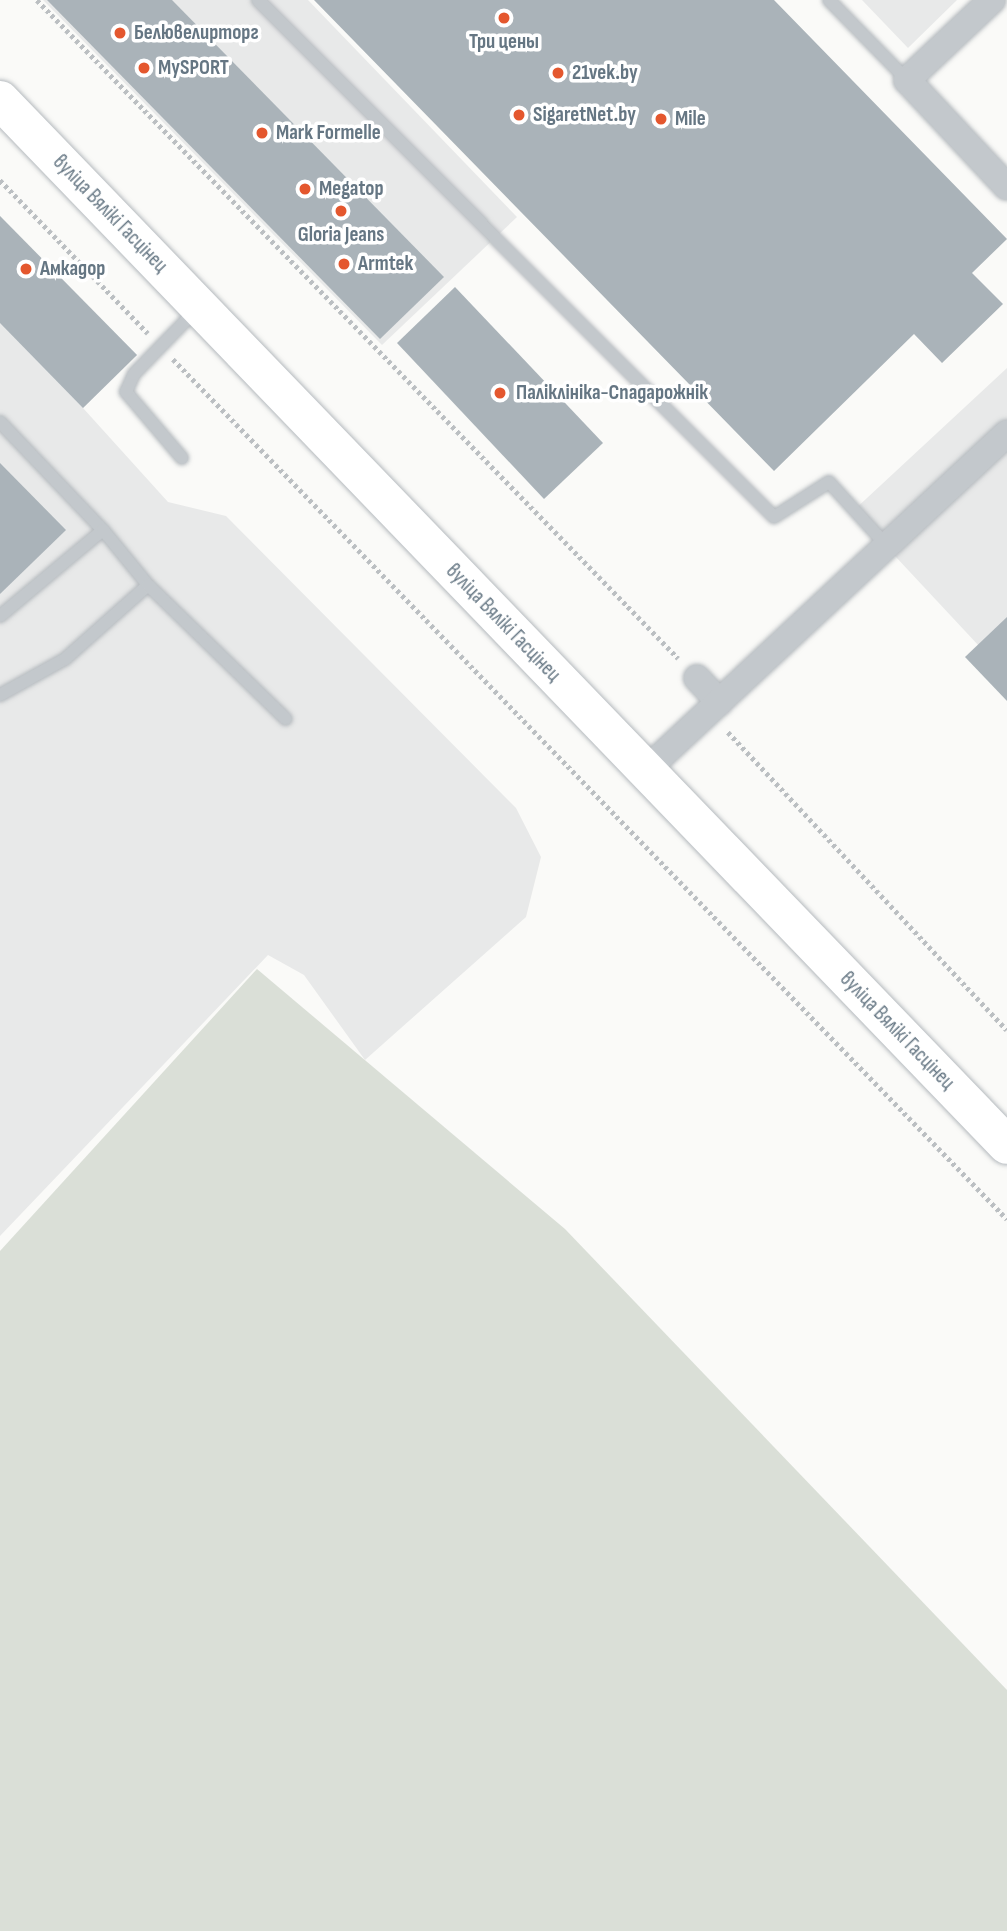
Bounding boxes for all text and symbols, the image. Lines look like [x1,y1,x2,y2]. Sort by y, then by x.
marker: Три цены [496,10,512,26]
place label: Белювелирторг [134,20,259,46]
marker: Белювелирторг [112,25,128,41]
place label: Три цены [469,29,539,55]
place label: MySPORT [158,55,229,81]
marker: MySPORT [136,60,152,76]
place label: 21vek.by [572,60,638,86]
marker: 21vek.by [550,65,566,81]
place label: SigaretNet.by [533,102,636,128]
place label: Mile [675,106,706,132]
marker: SigaretNet.by [511,107,527,123]
marker: Mile [653,111,669,127]
place label: Mark Formelle [276,120,381,146]
marker: Mark Formelle [254,125,270,141]
street label: вуліца Вялікі Гасцінец [47,150,173,278]
place label: Megatop [319,176,384,202]
marker: Megatop [297,181,313,197]
marker: Gloria Jeans [333,203,349,219]
place label: Gloria Jeans [298,222,384,248]
place label: Armtek [358,251,413,277]
place label: Амкадор [40,256,105,282]
marker: Armtek [336,256,352,272]
marker: Амкадор [18,261,34,277]
place label: Паліклініка-Спадарожнік [516,380,708,406]
marker: Паліклініка-Спадарожнік [490,383,510,403]
street label: вуліца Вялікі Гасцінец [440,559,566,687]
street label: вуліца Вялікі Гасцінец [834,967,960,1095]

